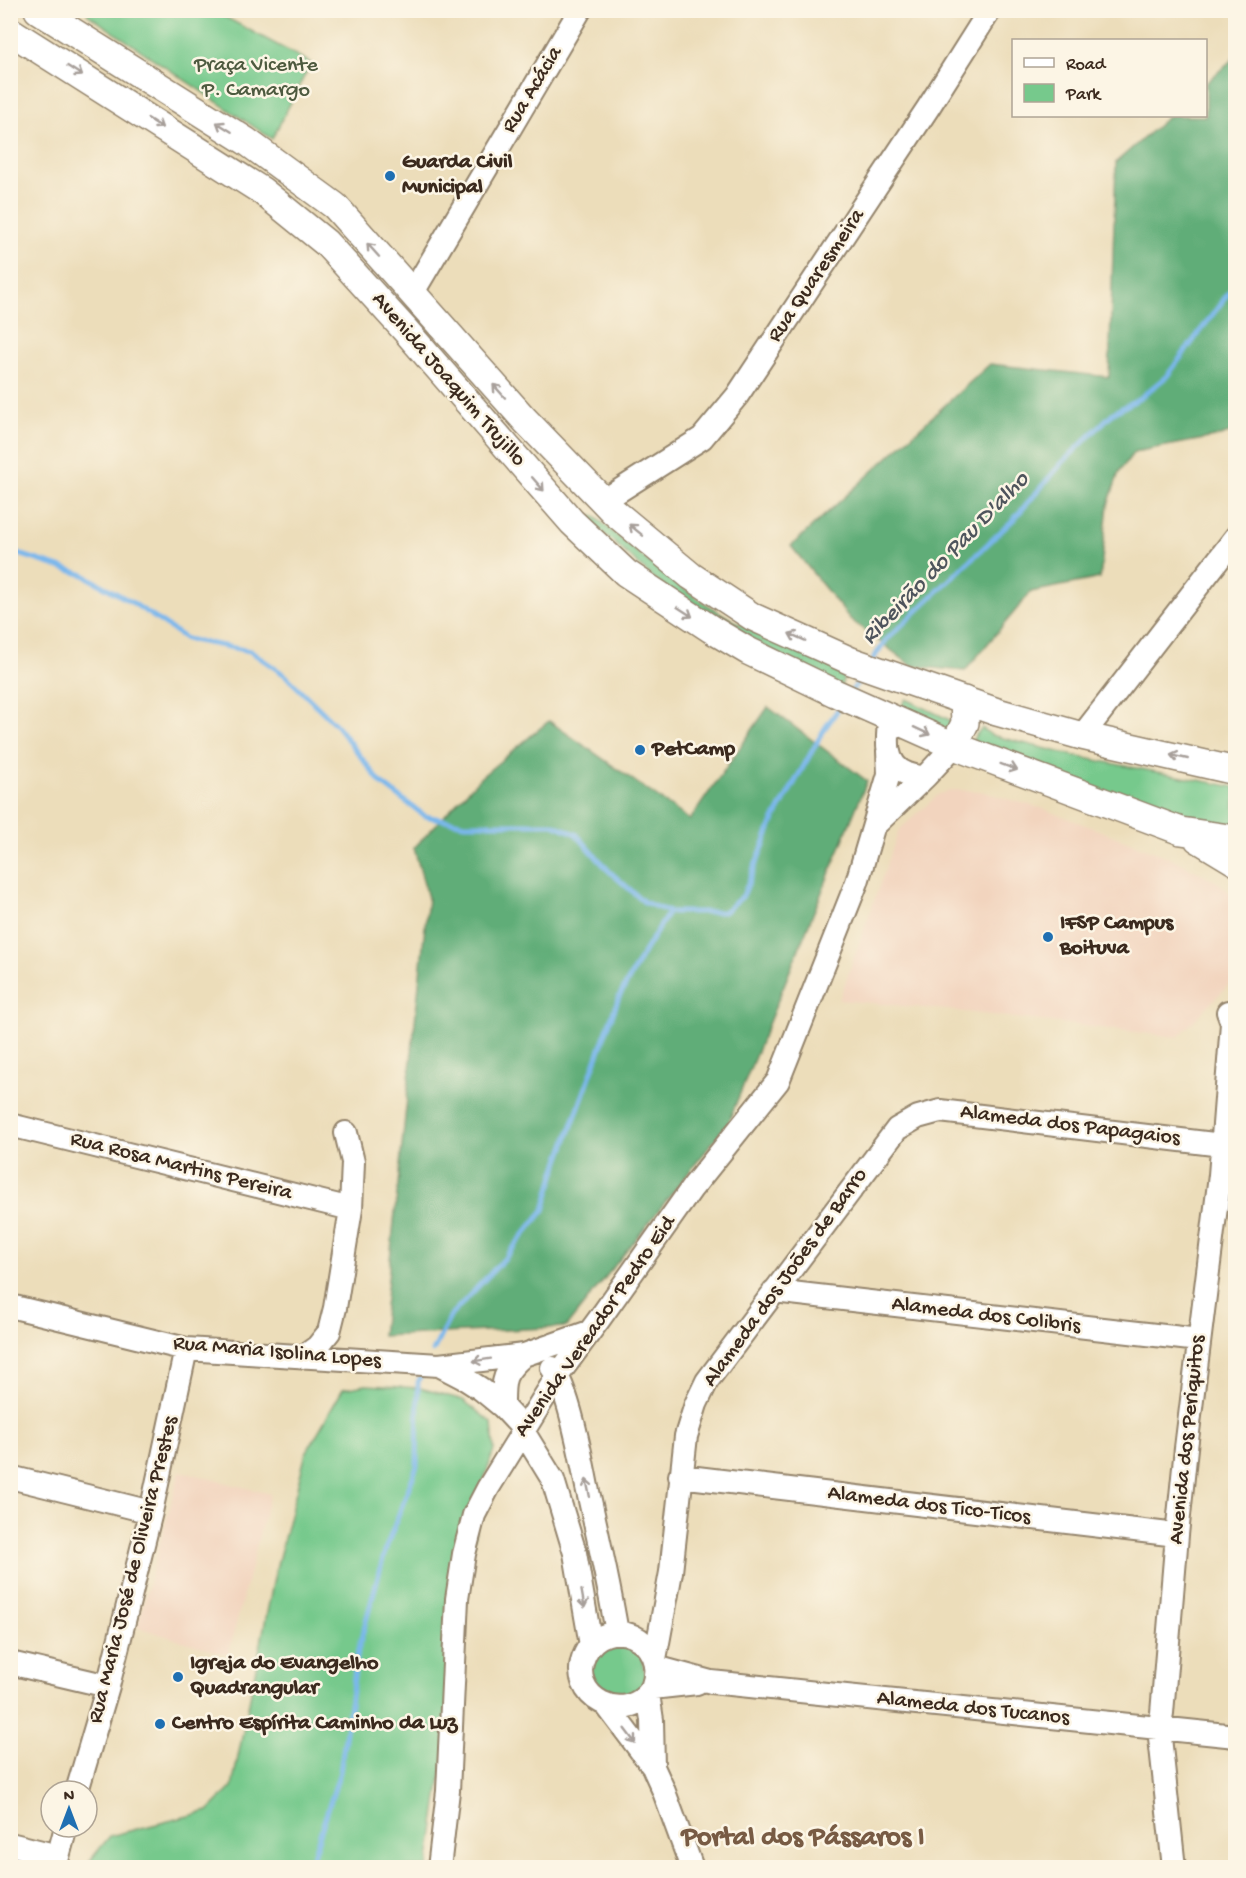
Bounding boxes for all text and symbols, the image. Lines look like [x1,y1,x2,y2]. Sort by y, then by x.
legend [1012,39,1207,117]
street label: Rua Acácia [497,41,569,138]
park label: Praça Vicente P. Camargo [193,53,318,104]
text: Road [1066,55,1107,76]
one-way arrow [66,66,83,78]
text: Park [1065,85,1102,106]
one-way arrow [146,117,163,129]
one-way arrow [216,121,233,133]
place label: Guarda Civil Municipal [402,150,513,201]
marker: Guarda Civil Municipal [383,169,397,183]
street label: Rua Quaresmeira [763,204,872,348]
one-way arrow [366,243,380,258]
street label: Avenida Joaquim Trujillo [365,287,531,473]
one-way arrow [492,384,506,399]
water label: Ribeirão do Pau D'alho [856,465,1037,652]
one-way arrow [531,476,545,491]
one-way arrow [628,524,644,537]
one-way arrow [676,605,693,618]
one-way arrow [789,631,807,643]
one-way arrow [913,726,931,738]
place label: PetCamp [651,737,735,763]
marker: PetCamp [633,743,647,757]
one-way arrow [1169,751,1188,763]
one-way arrow [999,762,1018,773]
place label: IFSP Campus Boituva [1059,911,1175,962]
marker: IFSP Campus Boituva [1041,930,1055,944]
street label: Alameda dos Papagaios [959,1100,1182,1153]
street label: Rua Rosa Martins Pereira [67,1127,295,1207]
street label: Alameda dos Joões de Barro [698,1164,874,1392]
street label: Avenida Vereador Pedro Eid [510,1210,684,1443]
street label: Alameda dos Colibris [890,1292,1083,1341]
street label: Rua Maria Isolina Lopes [172,1331,383,1375]
street label: Avenida dos Periquitos [1164,1333,1212,1546]
one-way arrow [472,1354,492,1365]
street label: Rua Maria José de Oliveira Prestes [83,1413,185,1726]
one-way arrow [581,1479,593,1498]
street label: Alameda dos Tico-Ticos [826,1481,1033,1531]
one-way arrow [578,1589,589,1608]
place label: Igreja do Evangelho Quadrangular [190,1651,379,1702]
marker: Igreja do Evangelho Quadrangular [171,1670,185,1684]
street label: Alameda dos Tucanos [875,1686,1071,1732]
place label: Centro Espírita Caminho da Luz [171,1711,459,1737]
marker: Centro Espírita Caminho da Luz [153,1717,167,1731]
one-way arrow [624,1728,637,1744]
north arrow [39,1779,99,1839]
text: N [64,1788,75,1807]
district label: Portal dos Pássaros I [680,1822,924,1855]

